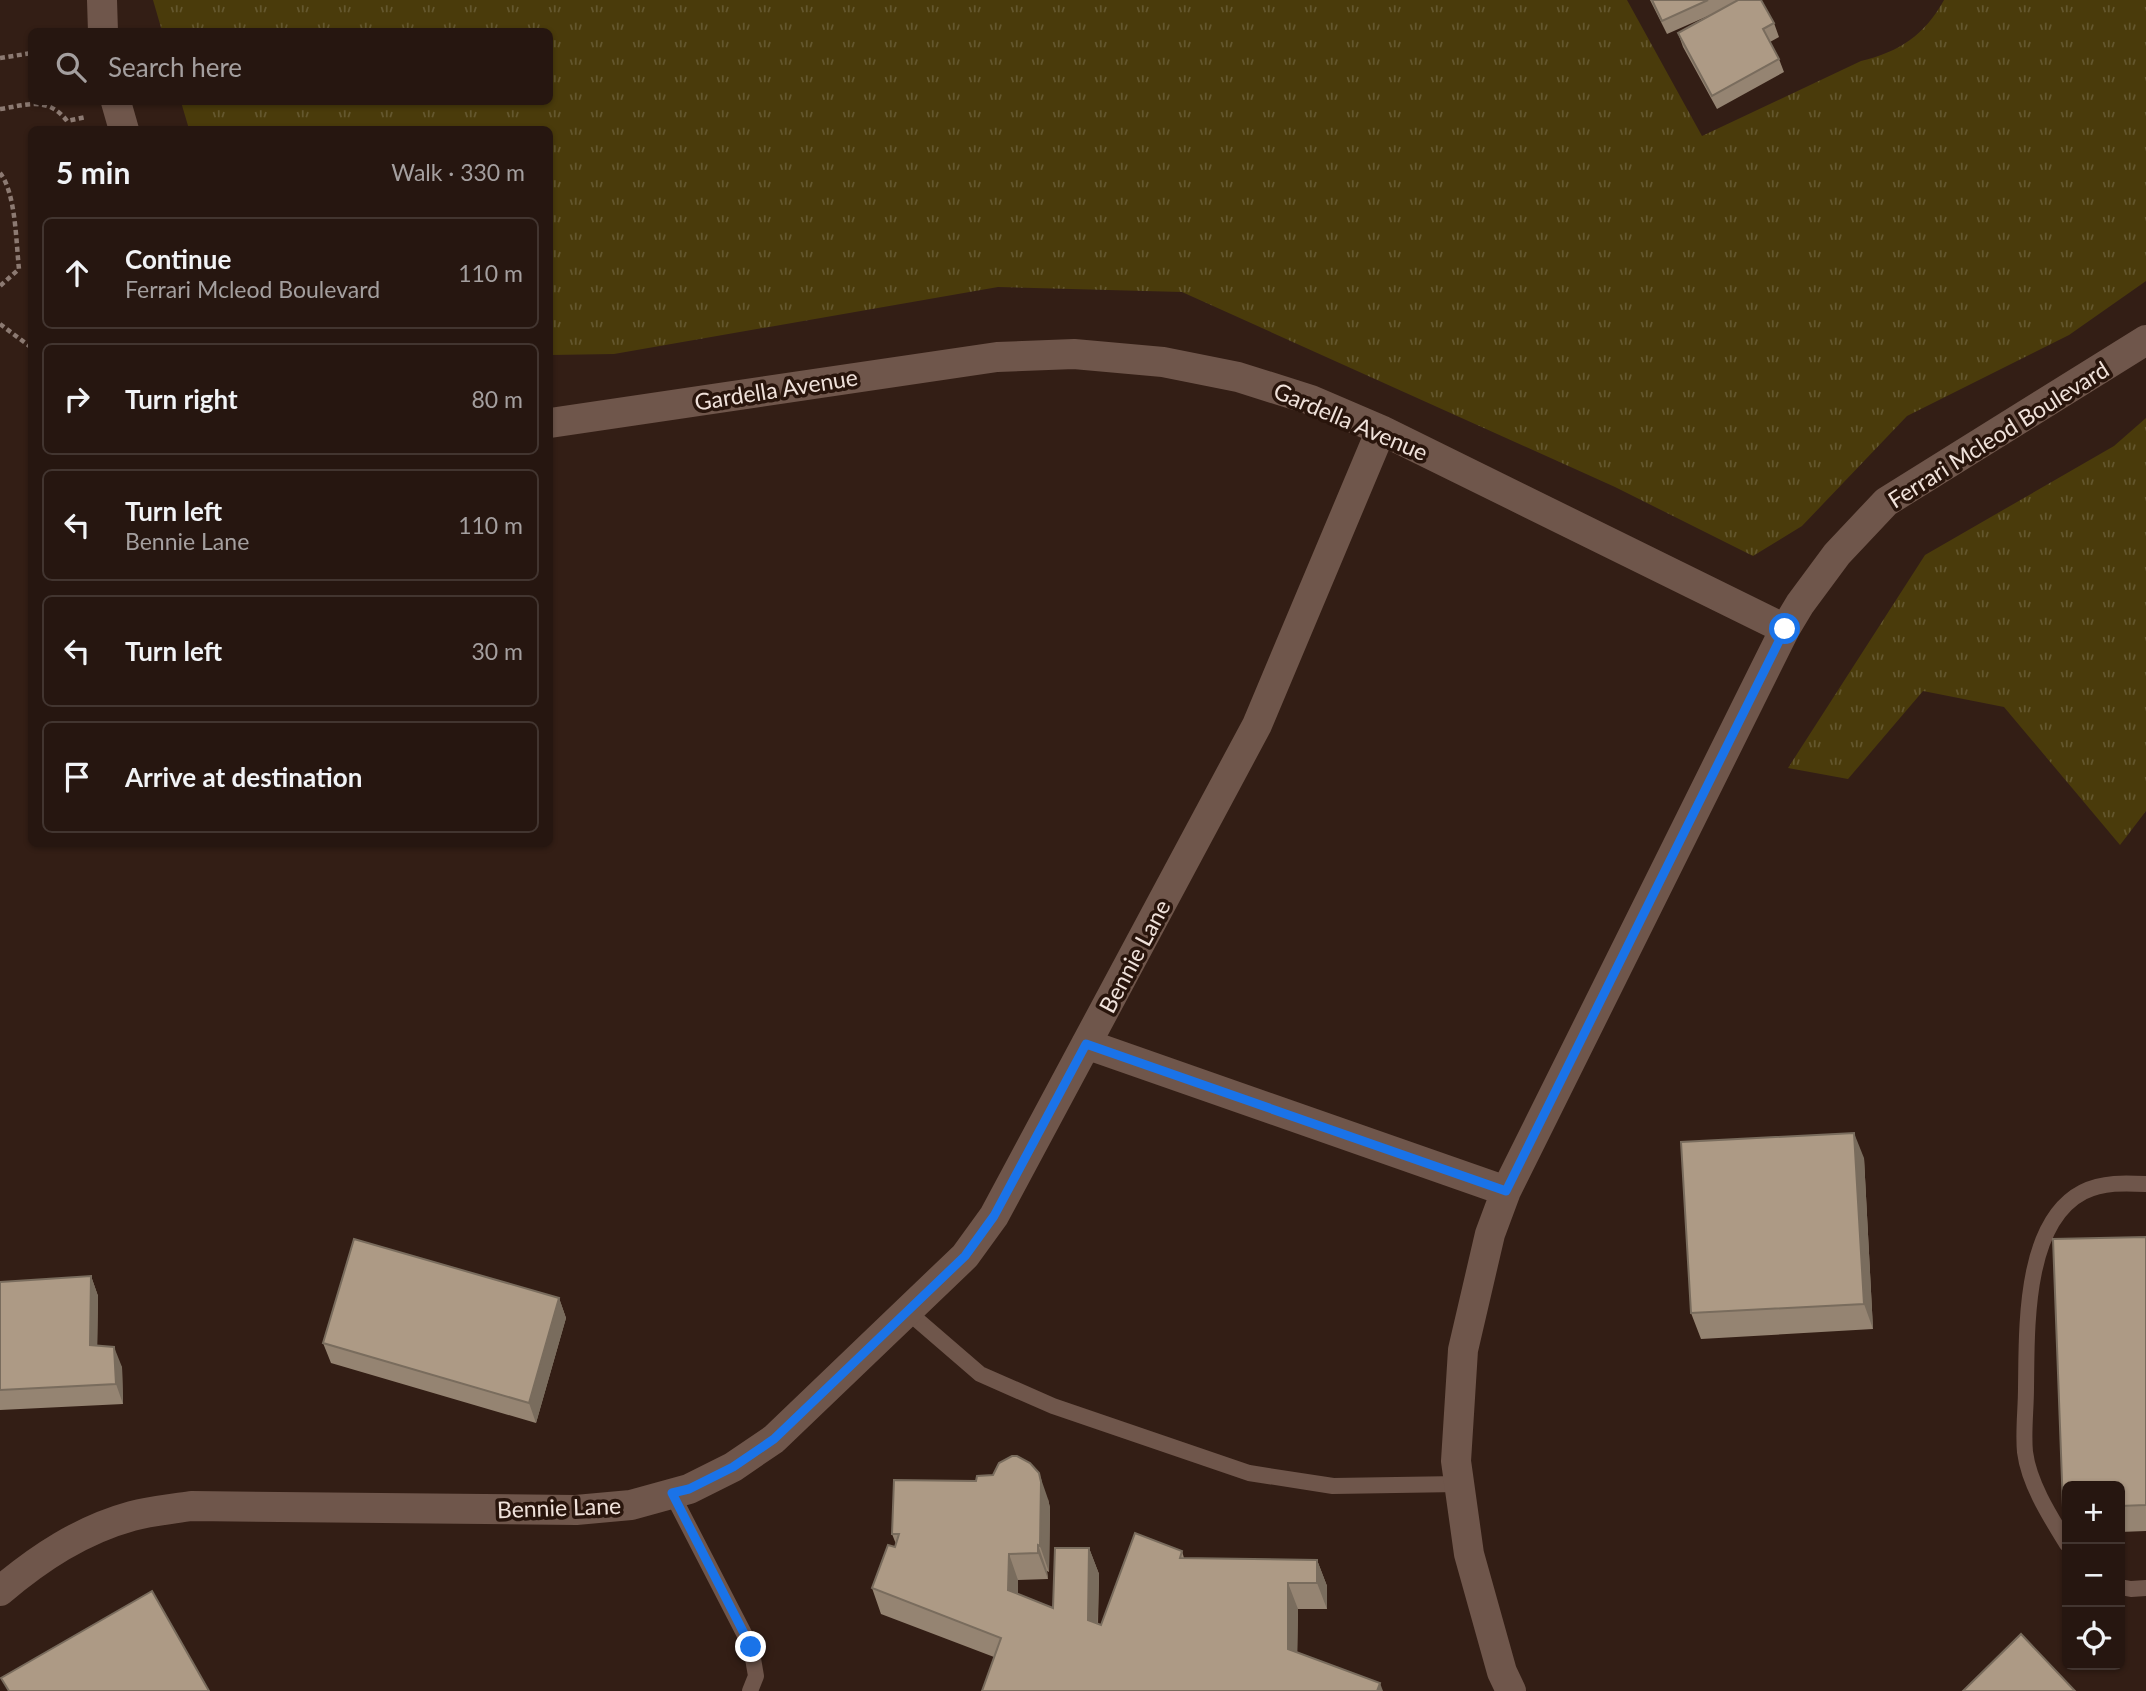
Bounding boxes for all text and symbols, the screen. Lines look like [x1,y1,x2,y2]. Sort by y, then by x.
search box [28,28,553,105]
icon: search [52,48,90,86]
text: Search here [108,51,242,83]
text: 5 min [56,154,130,190]
text: Walk · 330 m [391,158,525,186]
text: Continue [125,243,231,275]
icon: ahead [58,254,96,292]
text: 110 m [458,259,523,287]
text: Ferrari Mcleod Boulevard [125,275,380,303]
street label: Ferrari Mcleod Boulevard [1882,355,2114,513]
street label: Gardella Avenue [692,362,860,416]
street label: Gardella Avenue [1270,376,1432,466]
icon: right [58,380,96,418]
text: Turn right [125,383,238,415]
text: 80 m [472,385,523,413]
text: Turn left [125,495,222,527]
icon: left [58,506,96,544]
text: 110 m [458,511,523,539]
text: Bennie Lane [125,527,249,555]
route start [1769,613,1800,644]
icon: left [58,632,96,670]
text: Turn left [125,635,222,667]
text: 30 m [472,637,523,665]
icon: arrive [58,758,96,796]
text: Arrive at destination [125,761,362,793]
street label: Bennie Lane [1092,895,1176,1017]
map controls [2062,1481,2125,1670]
button: + [2062,1481,2125,1544]
street label: Bennie Lane [496,1491,622,1523]
button: − [2062,1544,2125,1607]
button: locate [2062,1607,2125,1670]
route end [735,1631,766,1662]

